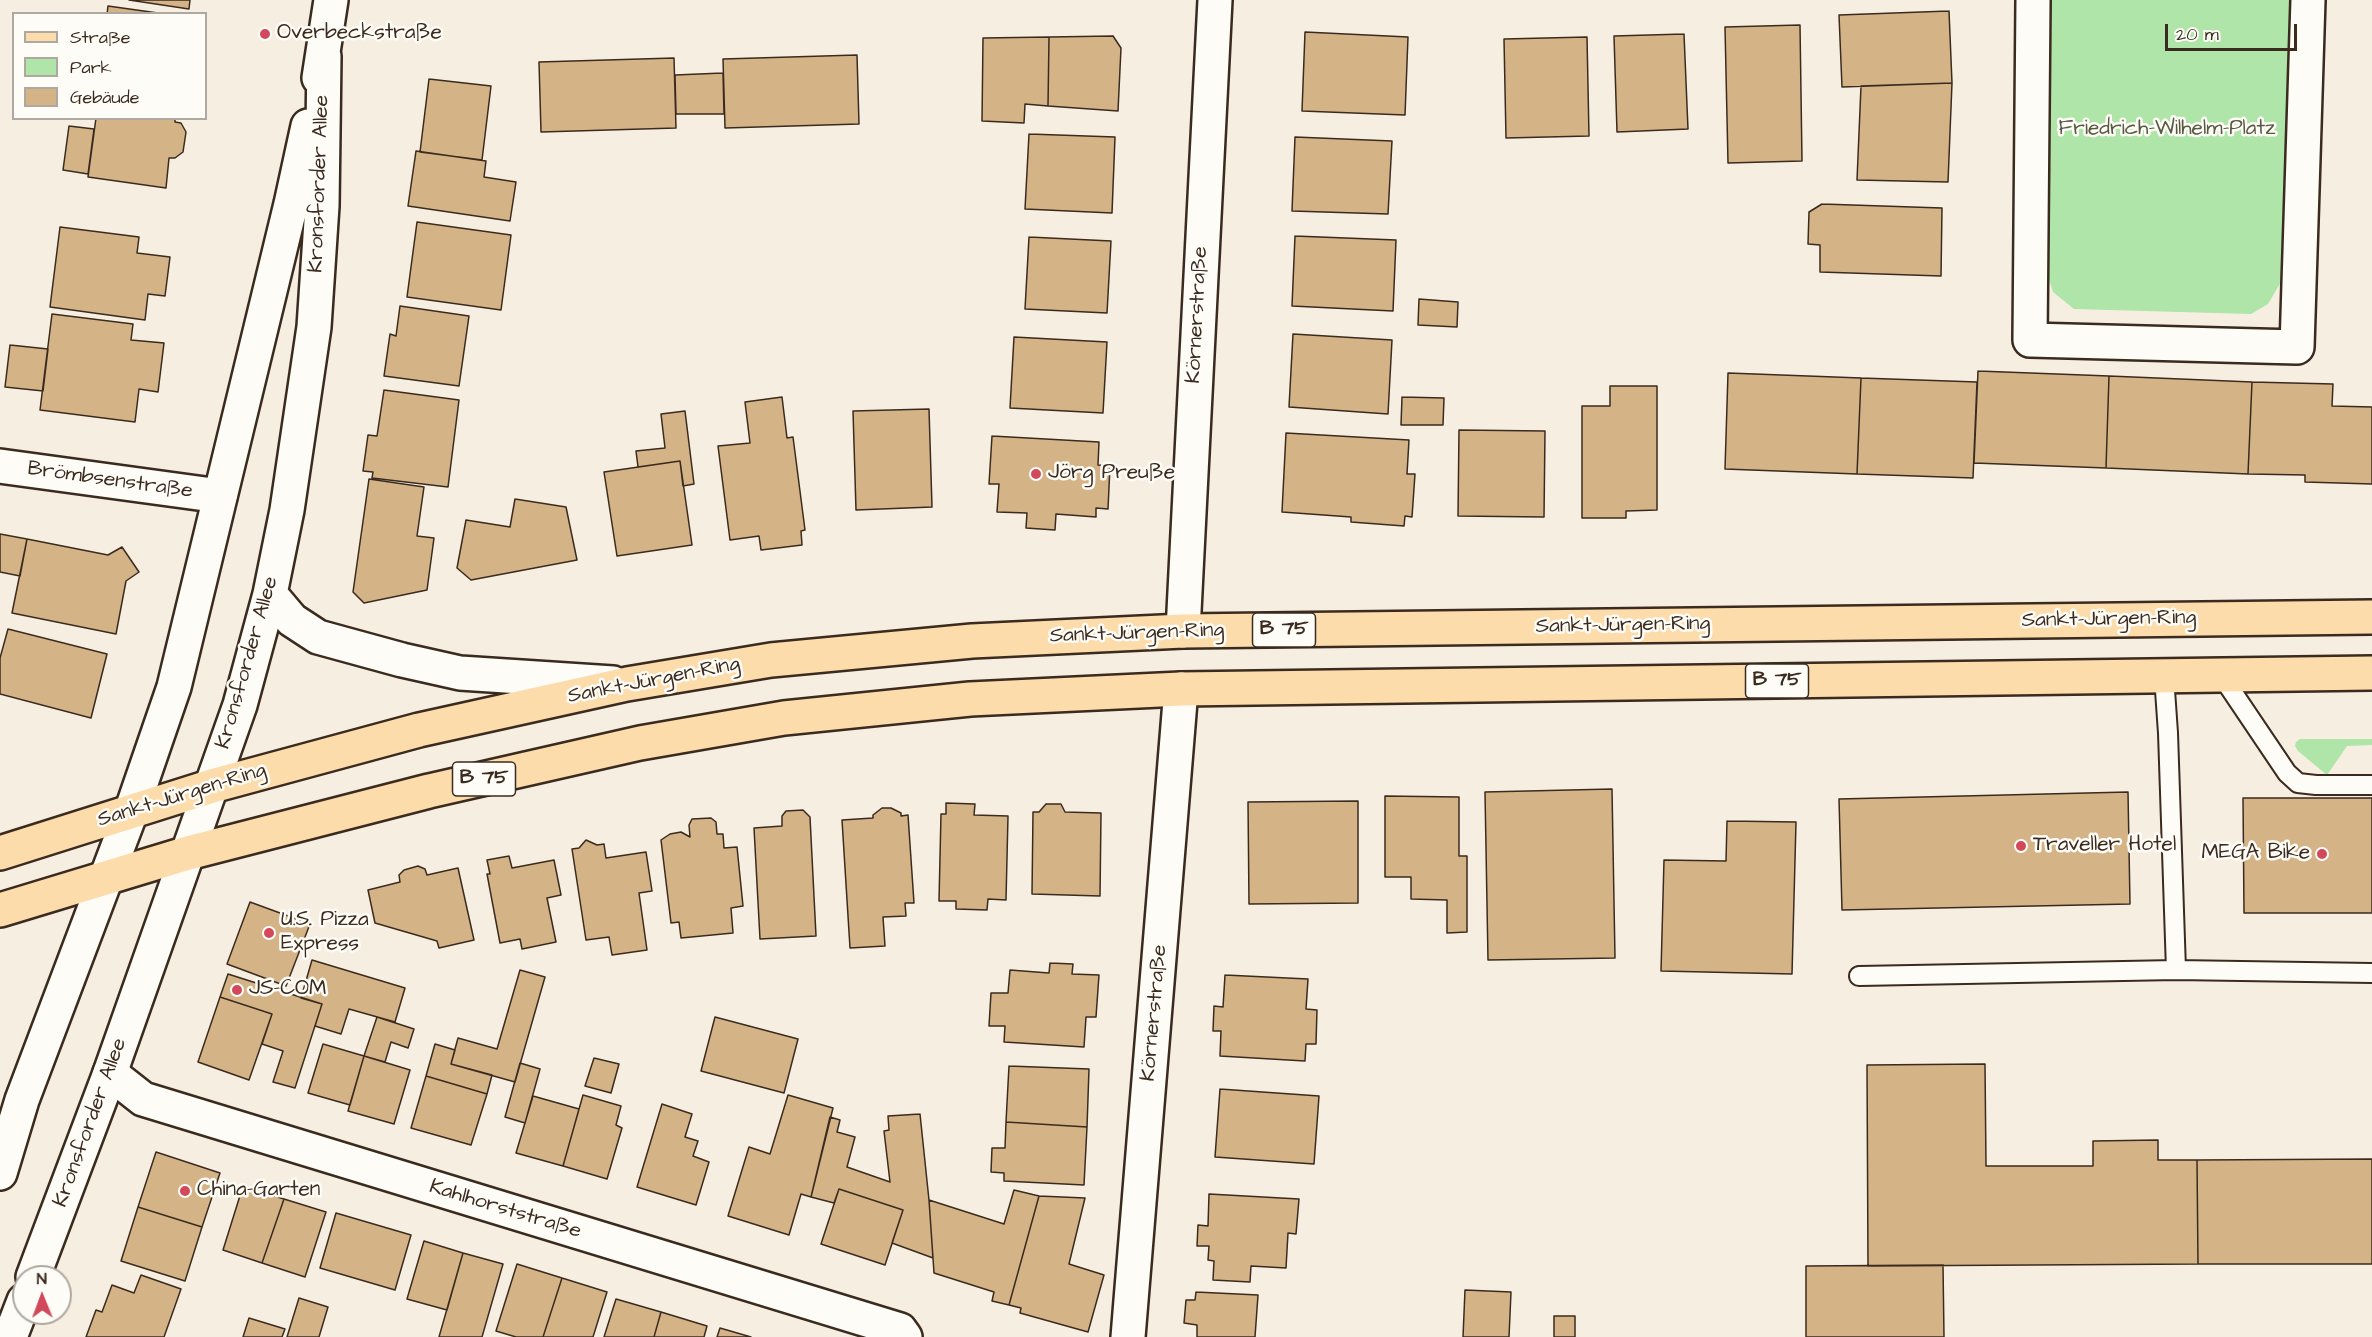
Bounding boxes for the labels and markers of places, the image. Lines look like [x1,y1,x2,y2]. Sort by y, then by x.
place label: Overbeckstraße [277,21,442,47]
marker: Overbeckstraße [258,27,272,41]
place label: Jörg Preuße [1048,461,1175,487]
marker: Jörg Preuße [1029,467,1043,481]
place label: Traveller Hotel [2033,833,2176,859]
marker: Traveller Hotel [2014,839,2028,853]
place label: MEGA Bike [2201,841,2310,867]
marker: MEGA Bike [2315,847,2329,861]
place label: U.S. Pizza Express [281,908,369,958]
marker: U.S. Pizza Express [262,926,276,940]
place label: JS-COM [249,977,326,1003]
marker: JS-COM [230,983,244,997]
place label: China-Garten [197,1178,320,1204]
marker: China-Garten [178,1184,192,1198]

